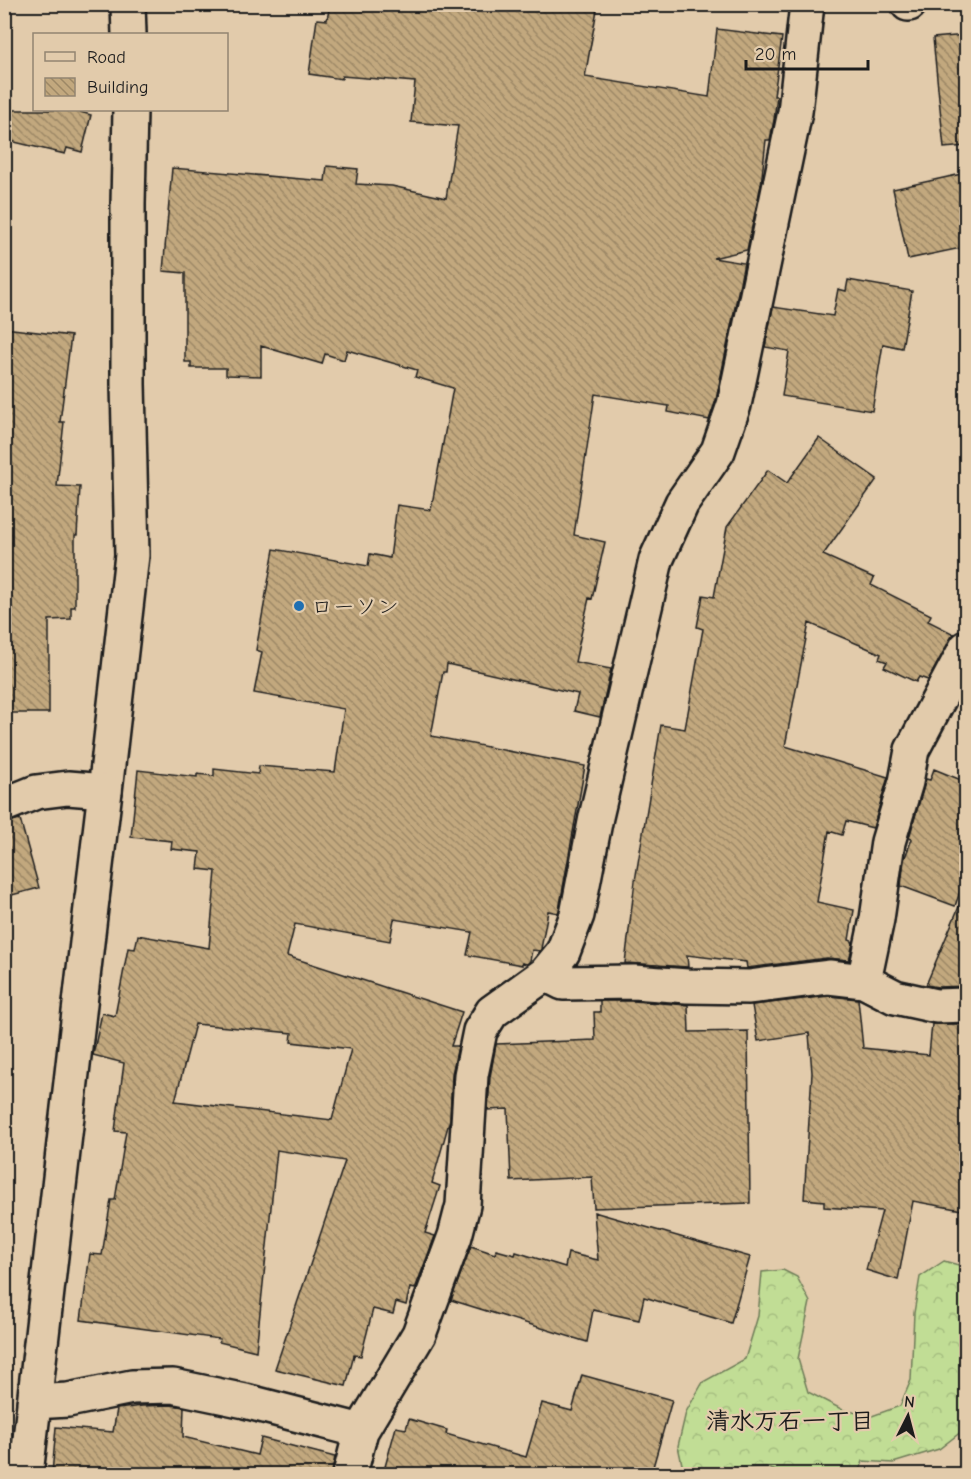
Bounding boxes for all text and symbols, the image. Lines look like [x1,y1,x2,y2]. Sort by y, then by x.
legend [33,33,228,111]
scale bar [746,33,868,71]
text: 20 m [755,44,796,65]
text: Road [87,47,126,68]
text: Building [87,77,149,98]
place label: ローソン [311,594,399,620]
marker: ローソン [292,599,306,613]
north arrow [878,1386,938,1446]
text: N [903,1393,916,1412]
district label: 清水万石一丁目 [706,1407,874,1435]

